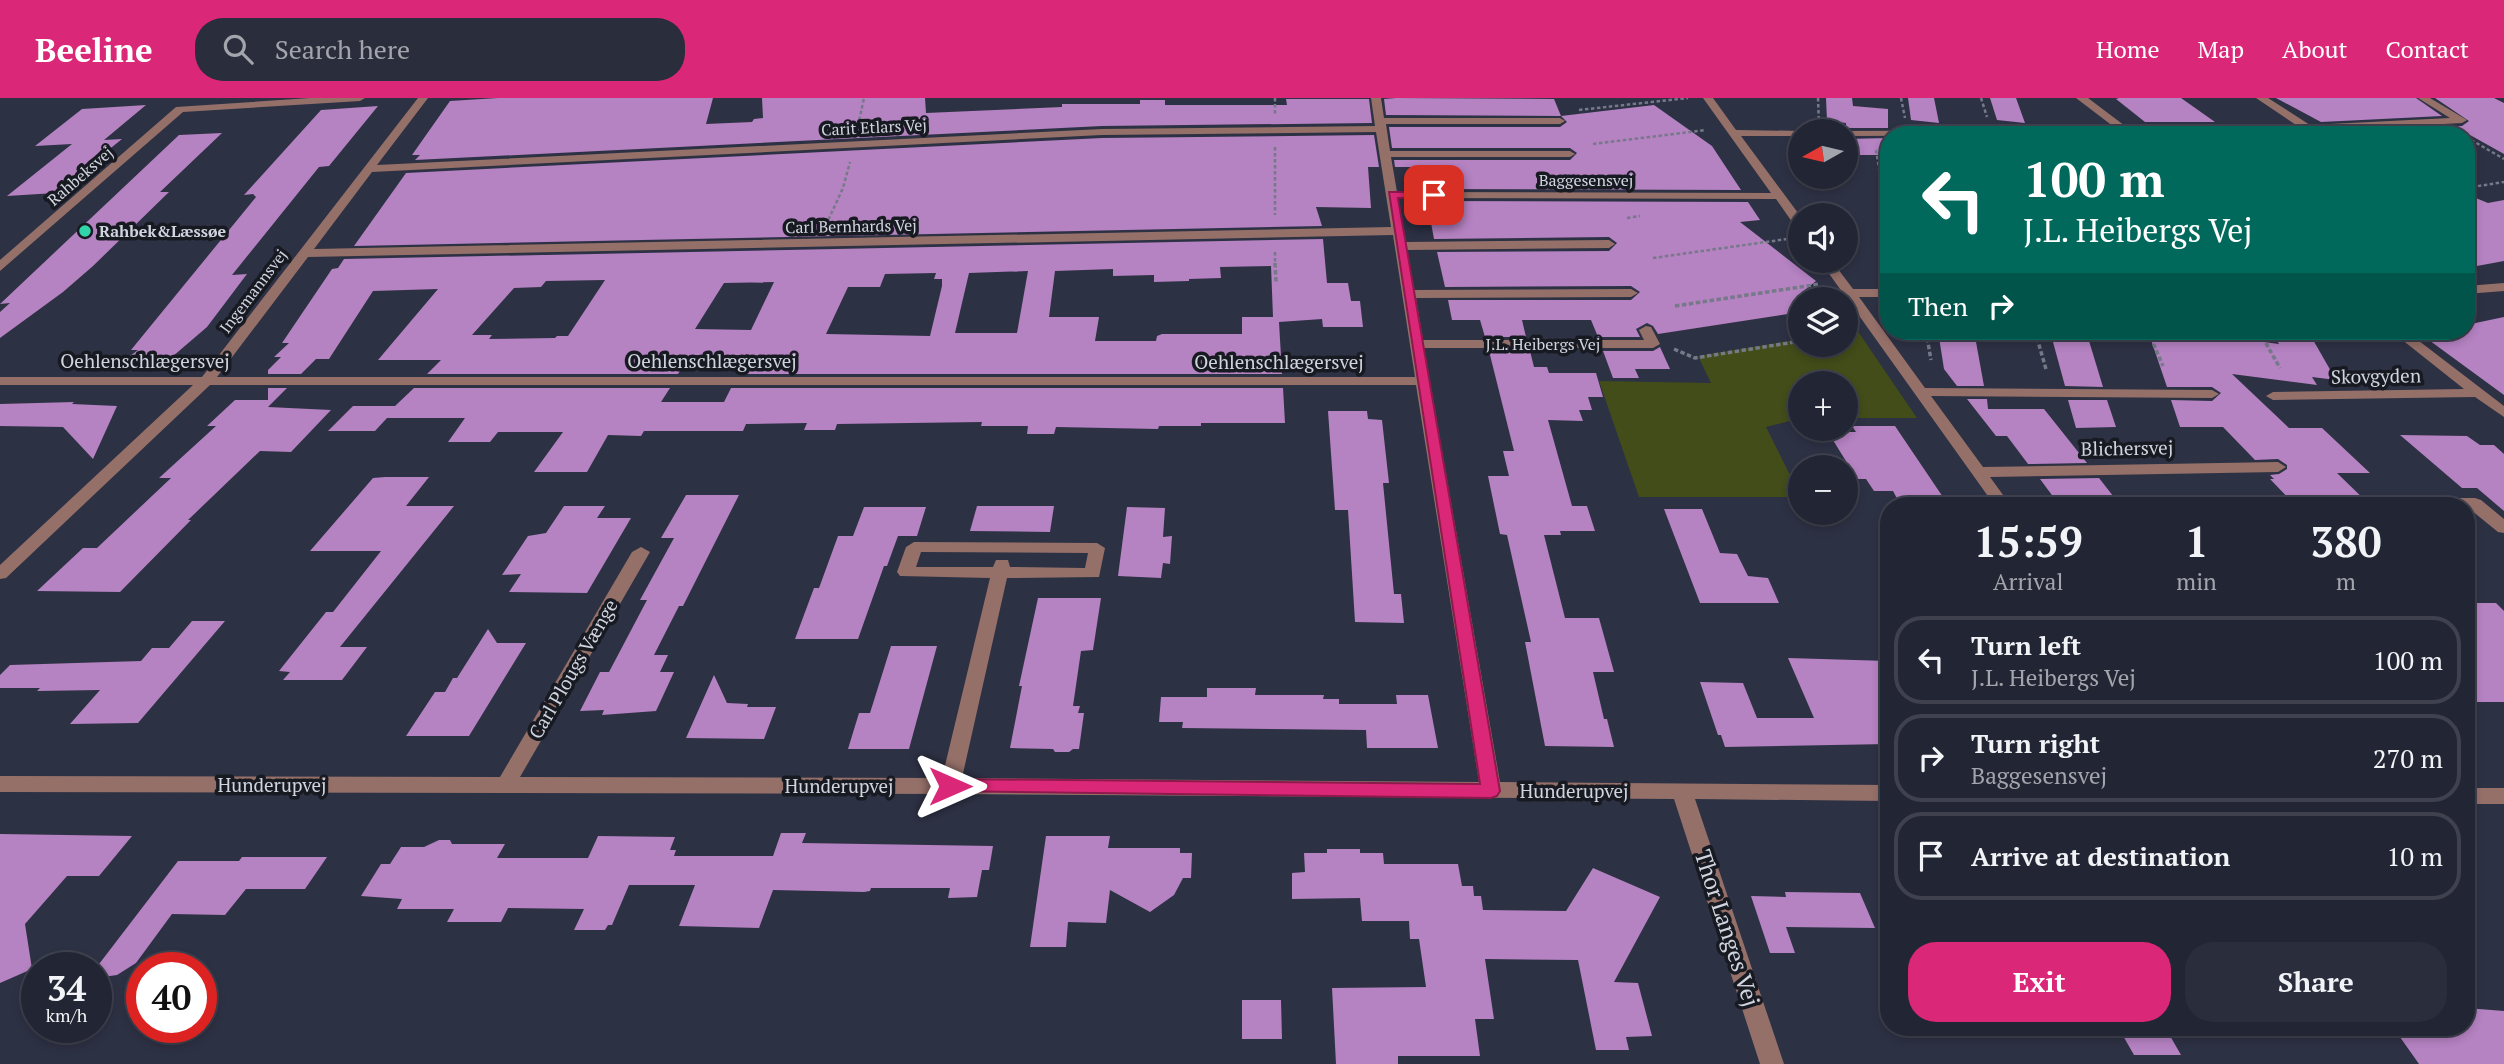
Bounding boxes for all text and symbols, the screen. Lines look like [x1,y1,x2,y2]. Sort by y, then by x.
search box [195,18,685,81]
text: Beeline [35,28,153,71]
icon: search [219,30,257,68]
text: Search here [275,32,410,66]
text: Home [2096,33,2160,65]
text: Map [2198,33,2244,65]
text: About [2282,33,2348,65]
text: Contact [2386,33,2469,65]
street label: Carit Etlars Vej [821,113,927,141]
north arrow [1788,119,1858,189]
map controls [1788,119,1858,525]
street label: Rahbeksvej [43,141,117,211]
text: 100 m [2023,146,2165,211]
icon: left [1908,154,1999,245]
pin [1404,165,1464,225]
street label: Baggesensvej [1539,169,1633,191]
icon: arrive [1415,176,1453,214]
button: sound [1788,203,1858,273]
text: J.L. Heibergs Vej [2023,209,2253,251]
street label: Carl Bernhards Vej [785,214,917,238]
place label: Rahbek&Læssøe [99,220,226,242]
marker: Rahbek&Læssøe [77,223,93,239]
street label: Ingemannsvej [214,244,292,338]
button: layers [1788,287,1858,357]
icon: right [1982,287,2020,325]
text: Then [1908,289,1968,323]
street label: J.L. Heibergs Vej [1486,333,1600,355]
street label: Oehlenschlægersvej [60,348,230,373]
street label: Oehlenschlægersvej [627,348,797,373]
street label: Oehlenschlægersvej [1194,349,1364,374]
street label: Skovgyden [2331,362,2421,389]
button: + [1788,371,1858,441]
street label: Blichersvej [2081,434,2173,461]
button: − [1788,455,1858,525]
text: 15:59 [1974,513,2083,569]
text: 1 [2185,513,2208,569]
text: 380 [2310,513,2381,569]
text: Arrival [1993,566,2063,597]
text: min [2176,566,2217,597]
text: m [2336,566,2356,597]
street label: Carl Plougs Vænge [522,594,623,743]
text: Turn left [1971,628,2081,662]
icon: left [1912,641,1950,679]
text: 100 m [2373,643,2443,677]
text: J.L. Heibergs Vej [1971,662,2136,693]
text: Turn right [1971,726,2100,760]
icon: right [1912,739,1950,777]
text: 270 m [2373,741,2443,775]
position arrow [913,749,987,823]
text: Baggesensvej [1971,760,2107,791]
street label: Hunderupvej [217,772,327,797]
street label: Hunderupvej [784,773,894,798]
street label: Hunderupvej [1519,778,1629,803]
icon: arrive [1912,837,1950,875]
text: Arrive at destination [1971,839,2230,873]
text: 10 m [2387,839,2443,873]
street label: Thor Langes Vej [1688,845,1767,1010]
button: Exit [1908,942,2171,1022]
button: Share [2185,942,2447,1022]
speed limit sign: 40 [126,952,217,1043]
text: 34 [47,965,86,1011]
text: km/h [46,1003,87,1027]

